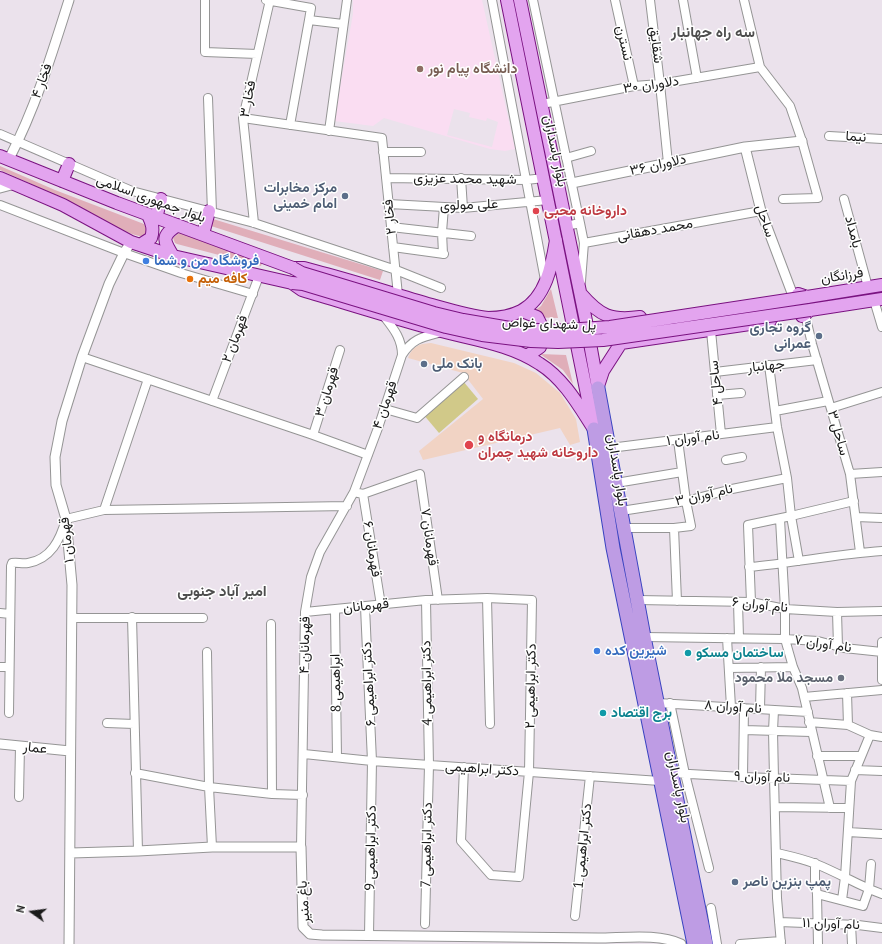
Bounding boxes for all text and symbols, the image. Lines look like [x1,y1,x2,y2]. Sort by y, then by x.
street label: نسترن [612,24,636,62]
district label: سه راه جهانبار [671,24,755,42]
street label: شقایق [645,26,667,64]
street label: فخار ۴ [28,61,56,101]
place label: دانشگاه پیام نور [428,61,517,77]
marker: دانشگاه پیام نور [415,64,425,74]
street label: دلاوران ۳۰ [622,73,680,97]
street label: فخار ۳ [236,79,260,119]
street label: بلوار پاسداران [539,114,571,188]
street label: نیما [845,128,867,146]
street label: دلاوران ۳۶ [628,151,688,179]
street label: شهید محمد عزیزی [413,170,517,188]
street label: بلوار جمهوری اسلامی [94,171,208,227]
place label: مرکز مخابرات امام خمینی [264,180,337,212]
marker: مرکز مخابرات امام خمینی [340,191,350,201]
street label: علی مولوی [440,196,498,214]
street label: فخار ۲ [380,198,400,236]
street label: ساحل [752,202,778,240]
place label: داروخانه محبی [544,203,627,219]
marker: داروخانه محبی [531,206,541,216]
street label: بامداد [841,214,865,250]
street label: محمد دهقانی [616,215,694,245]
place label: فروشگاه من و شما [154,253,259,269]
marker: فروشگاه من و شما [141,256,151,266]
street label: فرزانگان [819,264,865,288]
place label: کافه میم [198,271,247,287]
marker: کافه میم [185,274,195,284]
street label: قهرمان ۲ [218,313,252,365]
street label: پل شهدای غواص [501,314,597,334]
place label: گروه تجاری عمرانی [749,320,811,352]
marker: گروه تجاری عمرانی [814,331,824,341]
place label: بانک ملی [432,356,482,372]
street label: جهانبار [747,356,785,376]
marker: بانک ملی [419,359,429,369]
street label: ساحل ۴ [705,360,727,406]
street label: قهرمان ۳ [311,365,343,419]
street label: قهرمان ۴ [369,379,401,431]
street label: ساحل ۳ [824,408,852,458]
street label: نام آوران ۱ [665,426,721,450]
place label: درمانگاه و داروخانه شهید چمران [478,429,598,462]
street label: بلوار پاسداران [603,433,631,507]
marker: درمانگاه و داروخانه شهید چمران [463,439,475,451]
street label: نام آوران ۳ [674,480,734,510]
street label: قهرمانان ۷ [417,507,441,567]
street label: قهرمان ۱ [56,516,78,564]
street label: قهرمانان ۶ [359,520,385,578]
district label: امير آباد جنوبی [177,583,267,601]
street label: نام آوران ۶ [731,594,789,616]
street label: قهرمانان [342,595,390,617]
street label: قهرمانان ۴ [296,616,314,674]
street label: نام آوران ۷ [793,632,853,656]
street label: دکتر ابراهیمی 4 [418,640,436,726]
street label: دکتر ابراهیمی ۶ [358,641,380,727]
street label: دکتر ابراهیمی ۲ [522,643,540,729]
place label: شیرین کده [605,643,667,659]
place label: ساختمان مسکو [696,645,784,661]
marker: شیرین کده [592,646,602,656]
marker: ساختمان مسکو [683,648,693,658]
street label: ابراهیمی 8 [327,654,345,712]
place label: مسجد ملا محمود [735,670,833,686]
marker: مسجد ملا محمود [836,673,846,683]
street label: نام آوران ۸ [704,697,762,717]
place label: برج اقتصاد [611,705,672,721]
marker: برج اقتصاد [598,708,608,718]
street label: عمار [22,738,48,758]
street label: بلوار پاسداران [662,750,694,824]
street label: دکتر ابراهیمی [444,758,520,780]
street label: نام آوران ۹ [734,768,790,786]
street label: دکتر ابراهیمی 7 [418,802,436,888]
street label: دکتر ابراهیمی 1 [570,803,596,889]
street label: دکتر ابراهیمی 9 [362,805,380,891]
place label: پمپ بنزین ناصر [743,874,831,890]
marker: پمپ بنزین ناصر [730,877,740,887]
street label: باغ منیر [294,880,314,924]
north arrow [12,892,52,932]
text: N [13,904,28,914]
street label: نام آوران ۱۱ [802,915,860,933]

